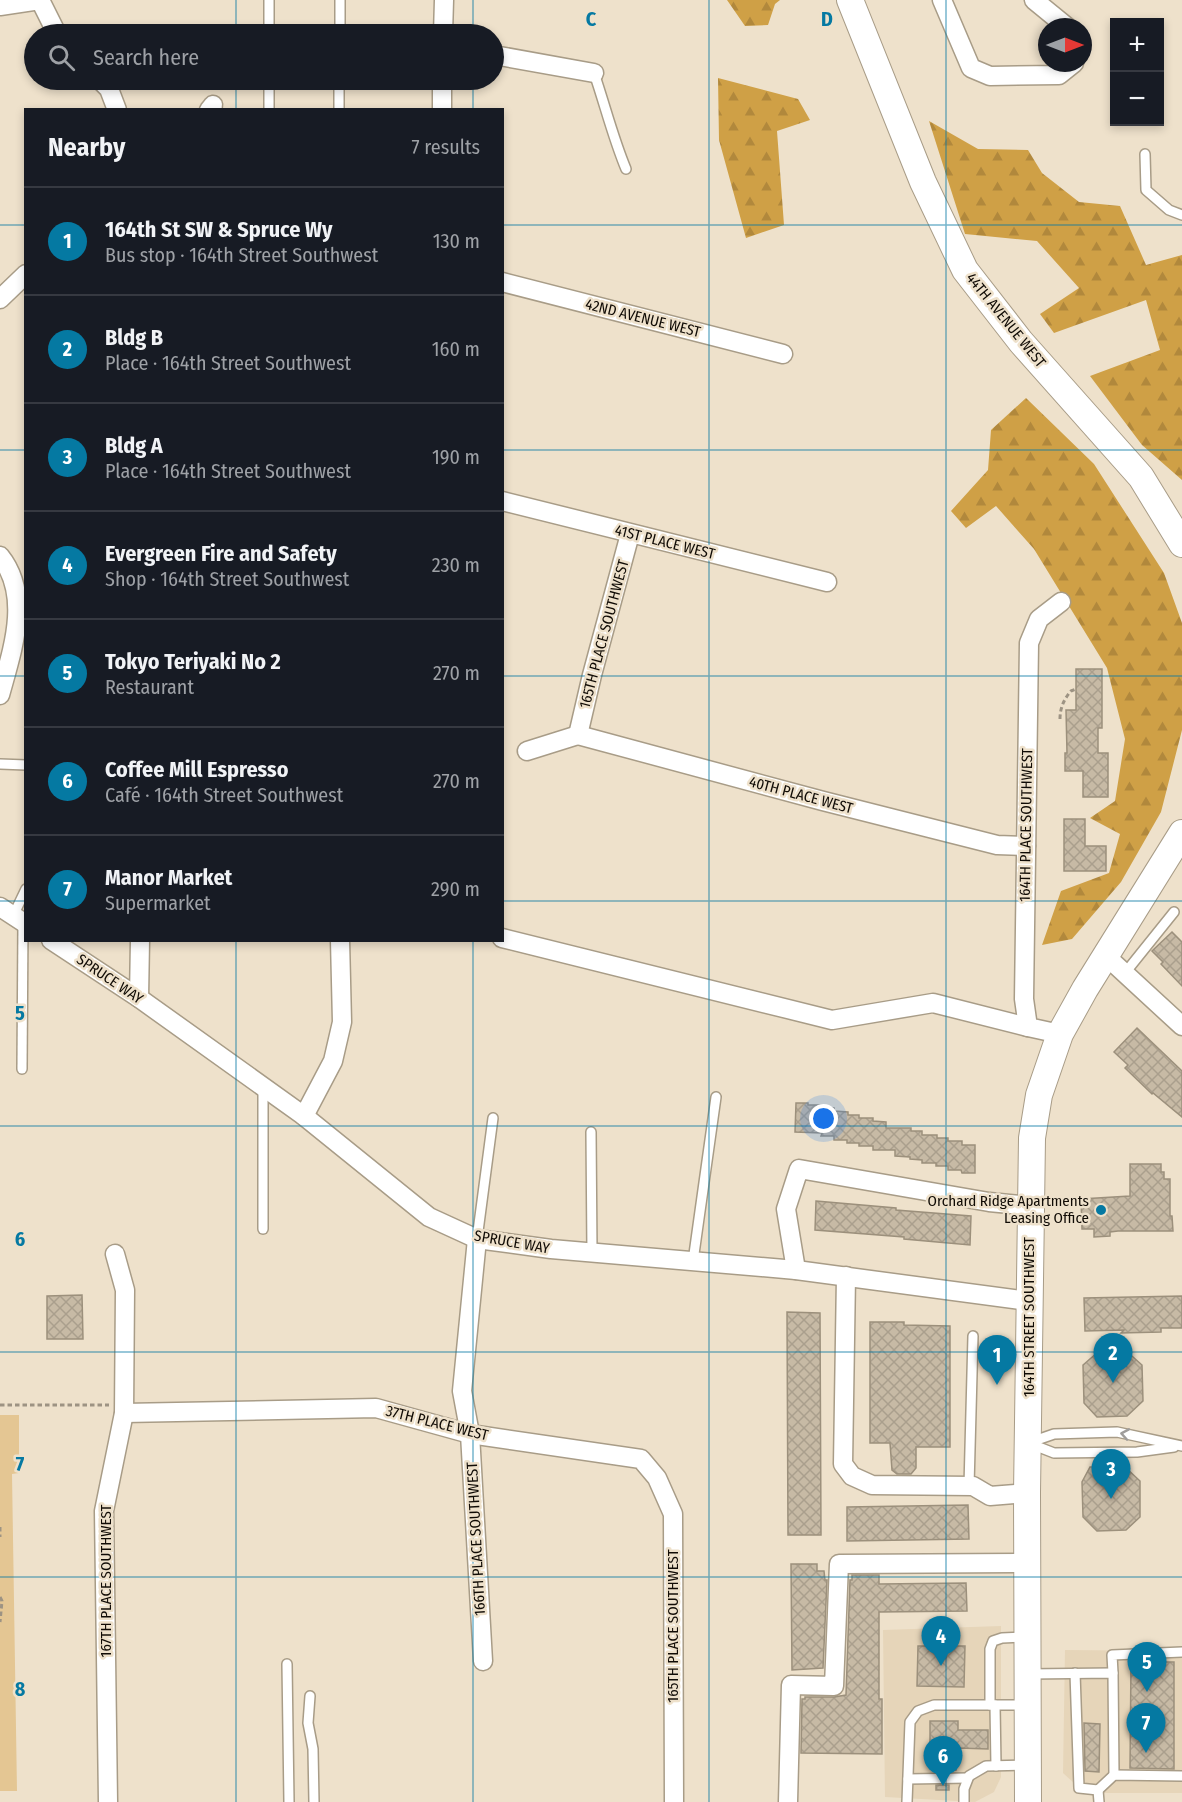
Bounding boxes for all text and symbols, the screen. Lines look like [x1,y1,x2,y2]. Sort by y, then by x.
text: C [586,7,597,31]
text: D [821,7,833,31]
north arrow [1038,18,1092,72]
map controls [1110,18,1164,126]
button: + [1110,18,1164,72]
search box [24,24,504,90]
icon: search [45,41,78,74]
text: Search here [93,44,199,71]
button: − [1110,72,1164,126]
text: Nearby [48,132,125,163]
text: 7 results [412,135,480,159]
text: 164th St SW & Spruce Wy [105,216,332,243]
text: 1 [63,229,72,253]
text: 130 m [433,229,480,253]
text: Bus stop · 164th Street Southwest [105,243,378,267]
street label: 44TH AVENUE WEST [962,269,1050,371]
street label: 42ND AVENUE WEST [584,295,702,341]
text: Bldg B [105,324,163,351]
text: 2 [63,337,72,361]
text: 160 m [432,337,480,361]
text: Place · 164th Street Southwest [105,351,351,375]
text: Bldg A [105,432,163,459]
text: 3 [63,445,72,469]
text: 190 m [432,445,480,469]
text: Place · 164th Street Southwest [105,459,351,483]
street label: 41ST PLACE WEST [613,521,717,563]
text: Evergreen Fire and Safety [105,540,337,567]
text: 4 [62,553,73,577]
text: 230 m [432,553,480,577]
street label: 165TH PLACE SOUTHWEST [575,558,633,710]
text: Shop · 164th Street Southwest [105,567,349,591]
text: Tokyo Teriyaki No 2 [105,648,281,675]
text: 5 [63,661,72,685]
text: 270 m [433,661,480,685]
text: Restaurant [105,675,194,699]
street label: 164TH PLACE SOUTHWEST [1016,748,1036,902]
text: Coffee Mill Espresso [105,756,288,783]
text: 6 [62,769,73,793]
text: 270 m [433,769,480,793]
street label: 40TH PLACE WEST [747,772,855,818]
text: Café · 164th Street Southwest [105,783,343,807]
text: Manor Market [105,864,232,891]
text: 7 [63,877,72,901]
text: 290 m [431,877,480,901]
text: Supermarket [105,891,211,915]
street label: SPRUCE WAY [73,950,147,1008]
text: 5 [15,1001,25,1025]
your location [809,1104,838,1133]
place label: Orchard Ridge Apartments Leasing Office [928,1192,1089,1227]
marker: Orchard Ridge Apartments Leasing Office [1094,1203,1108,1217]
text: 6 [15,1227,25,1251]
street label: SPRUCE WAY [473,1227,552,1258]
street label: 164TH STREET SOUTHWEST [1020,1237,1038,1397]
pin: 2 [1094,1334,1132,1383]
pin: 1 [978,1336,1016,1385]
street label: 37TH PLACE WEST [384,1402,490,1444]
one-way arrow [1120,1428,1130,1441]
pin: 3 [1092,1450,1130,1499]
text: 7 [16,1452,25,1476]
street label: 166TH PLACE SOUTHWEST [463,1462,489,1616]
street label: 167TH PLACE SOUTHWEST [97,1504,115,1657]
street label: 165TH PLACE SOUTHWEST [664,1549,682,1703]
pin: 4 [922,1616,960,1666]
pin: 5 [1128,1642,1166,1692]
text: 8 [15,1677,26,1701]
pin: 7 [1126,1704,1166,1753]
pin: 6 [924,1736,962,1786]

